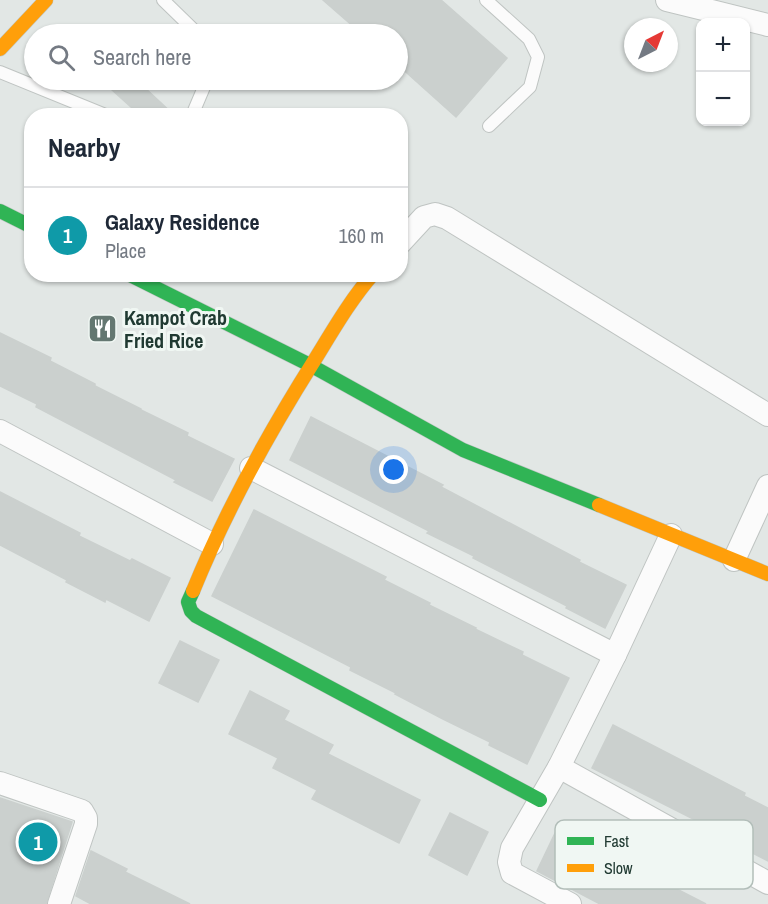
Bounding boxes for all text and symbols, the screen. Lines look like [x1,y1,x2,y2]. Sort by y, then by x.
north arrow [624,18,678,72]
map controls [696,18,750,126]
button: + [696,18,750,72]
search box [24,24,408,90]
icon: search [45,41,78,74]
text: Search here [93,42,191,72]
button: − [696,72,750,126]
text: Nearby [48,130,120,165]
text: Galaxy Residence [105,207,259,237]
text: 1 [63,222,72,249]
text: 160 m [338,222,384,249]
text: Place [105,237,146,264]
place label: Kampot Crab Fried Rice [124,304,227,354]
restaurant icon: Kampot Crab Fried Rice [87,313,119,345]
your location [379,455,408,484]
pin: 1 [18,820,57,864]
legend [555,820,753,889]
text: Fast [604,830,629,852]
text: Slow [604,857,633,879]

